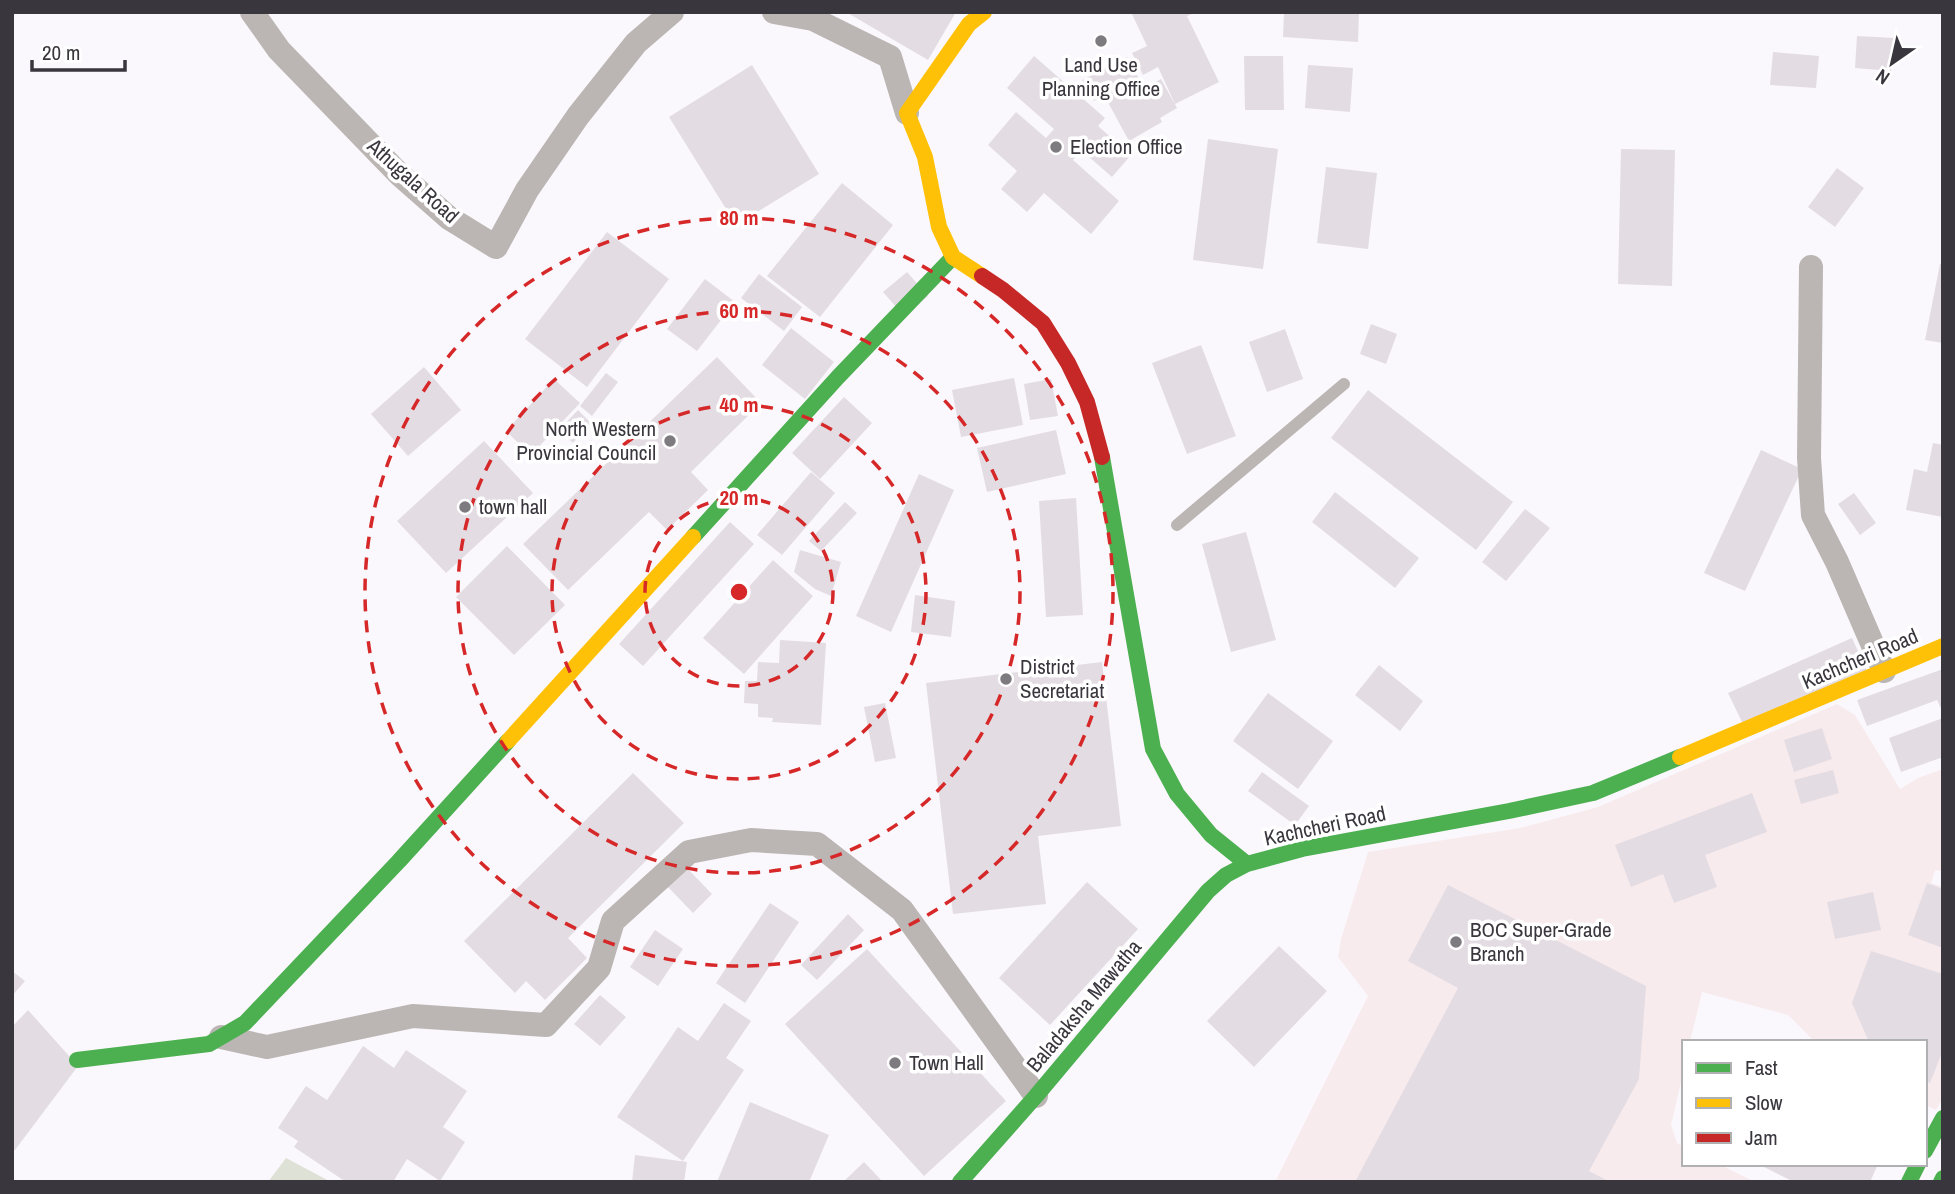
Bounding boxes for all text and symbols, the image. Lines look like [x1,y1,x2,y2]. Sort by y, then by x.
scale bar [32,28,124,72]
north arrow [1857,28,1927,98]
marker: Land Use Planning Office [1093,33,1109,49]
text: 20 m [42,38,80,67]
place label: Land Use Planning Office [1042,50,1160,103]
text: N [1871,63,1894,91]
street label: Athugala Road [361,131,465,230]
place label: Election Office [1070,132,1183,161]
marker: Election Office [1048,139,1064,155]
text: 80 m [719,203,759,232]
text: 60 m [719,296,759,325]
text: 40 m [719,390,759,419]
place label: North Western Provincial Council [516,414,656,467]
marker: North Western Provincial Council [662,433,678,449]
text: 20 m [719,483,759,512]
place label: town hall [479,492,547,521]
marker: town hall [457,499,473,515]
centre of rings [727,580,751,604]
street label: Kachcheri Road [1797,621,1922,696]
place label: District Secretariat [1020,652,1104,705]
marker: District Secretariat [998,671,1014,687]
street label: Kachcheri Road [1261,798,1388,853]
place label: BOC Super-Grade Branch [1470,915,1612,968]
street label: Baladaksha Mawatha [1020,933,1148,1078]
marker: BOC Super-Grade Branch [1448,934,1464,950]
legend [1682,1040,1927,1166]
place label: Town Hall [909,1048,984,1077]
text: Fast [1745,1053,1778,1082]
marker: Town Hall [887,1055,903,1071]
text: Slow [1745,1088,1783,1117]
text: Jam [1745,1123,1778,1152]

